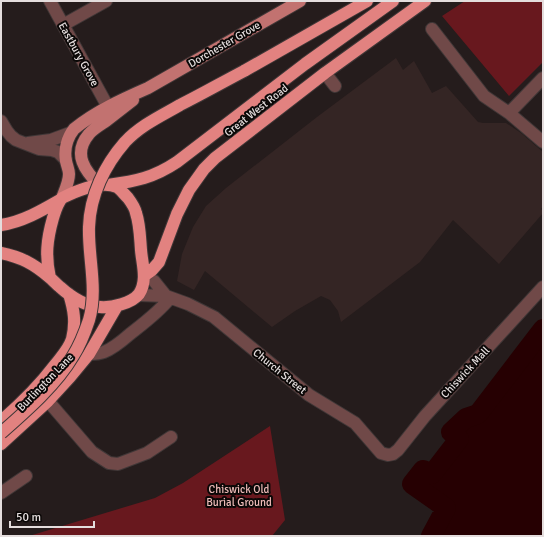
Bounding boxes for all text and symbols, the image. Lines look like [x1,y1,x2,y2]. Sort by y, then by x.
street label: Dorchester Grove [186,19,262,70]
street label: Eastbury Grove [56,20,101,88]
street label: Great West Road [222,81,291,139]
street label: Chiswick Mall [438,344,492,401]
street label: Church Street [250,346,309,397]
street label: Burlington Lane [15,351,76,414]
park label: Chiswick Old Burial Ground [206,483,272,509]
scale bar [10,503,94,529]
text: 50 m [16,510,41,525]

